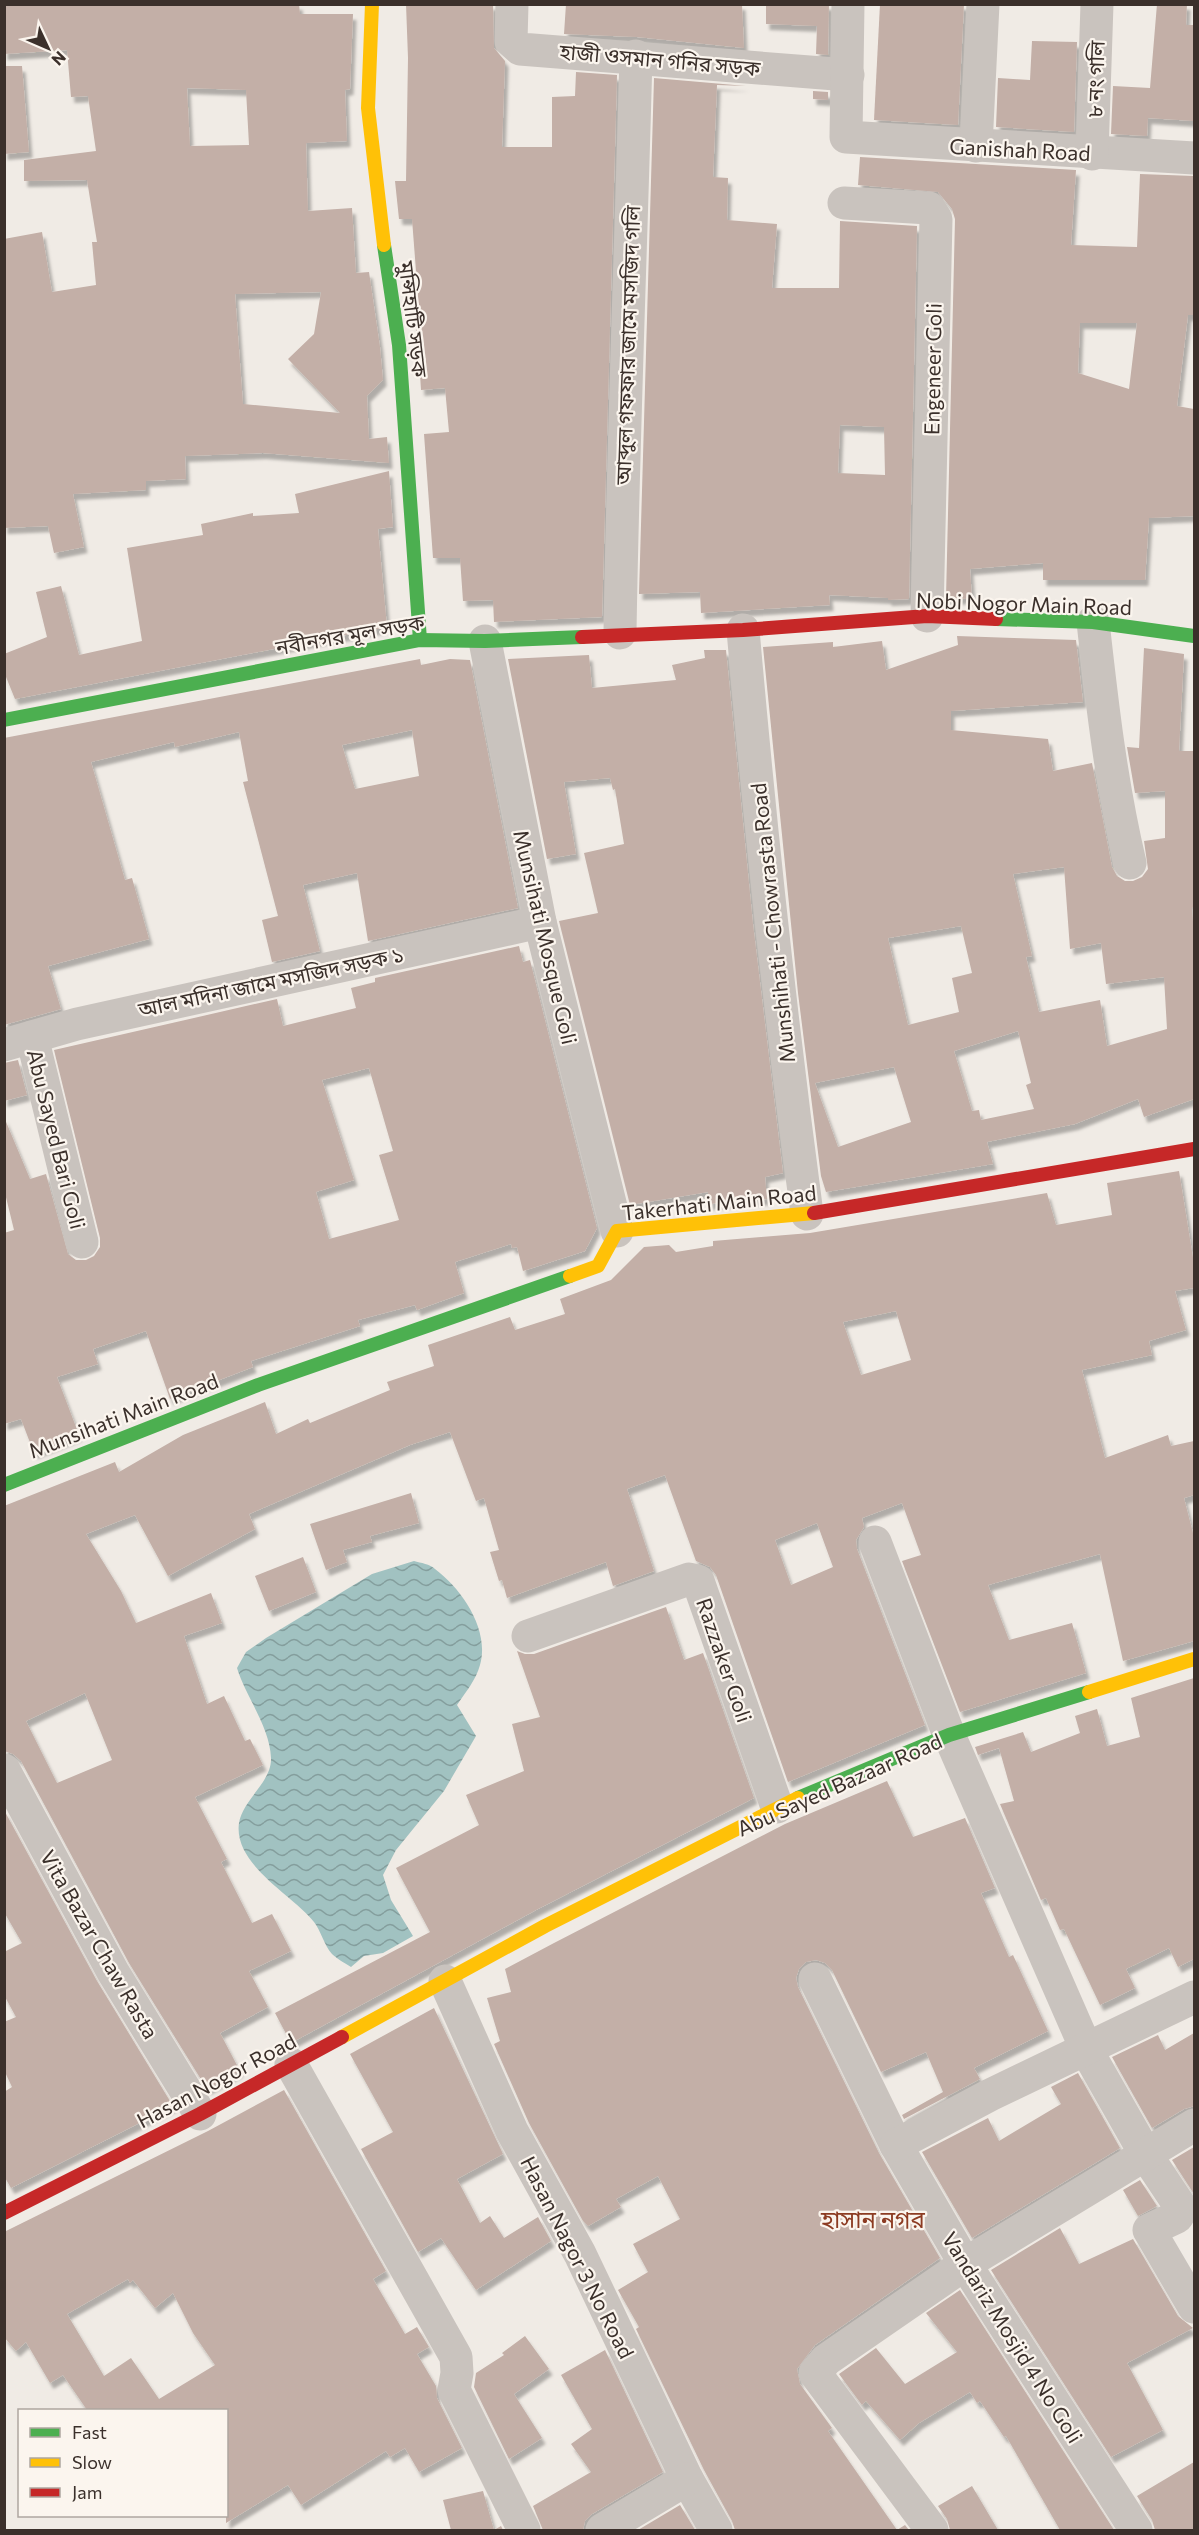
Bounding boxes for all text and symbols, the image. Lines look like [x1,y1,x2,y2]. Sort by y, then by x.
north arrow [18,18,78,78]
street label: হাজী ওসমান গনির সড়ক [558,38,763,80]
street label: ৮ নং গলি [1081,40,1109,118]
text: N [48,48,70,70]
street label: Ganishah Road [949,133,1091,165]
street label: আব্দুল গফফার জামে মসজিদ গলি [610,204,645,486]
street label: মুন্সিহাটি সড়ক [393,259,434,380]
street label: Engeneer Goli [918,303,946,435]
street label: Nobi Nogor Main Road [916,587,1132,619]
street label: নবীনগর মূল সড়ক [273,608,428,662]
street label: Munshihati - Chowrasta Road [745,782,799,1064]
street label: Munsihati Mosque Goli [509,827,583,1047]
street label: আল মদিনা জামে মসজিদ সড়ক ১ [135,941,406,1022]
street label: Abu Sayed Bari Goli [23,1046,91,1232]
street label: Takerhati Main Road [621,1179,817,1225]
street label: Munsihati Main Road [25,1367,221,1463]
street label: Razzaker Goli [692,1595,758,1725]
street label: Abu Sayed Bazaar Road [733,1727,945,1841]
street label: Vita Bazar Chaw Rasta [36,1845,164,2043]
street label: Hasan Nogor Road [132,2027,300,2133]
street label: Hasan Nagor 3 No Road [516,2152,640,2362]
district label: হাসান নগর [820,2204,926,2233]
street label: Vandariz Mosjid 4 No Goli [938,2227,1088,2447]
legend [18,2409,228,2517]
text: Fast [72,2421,107,2443]
text: Slow [72,2451,112,2473]
text: Jam [72,2481,102,2503]

